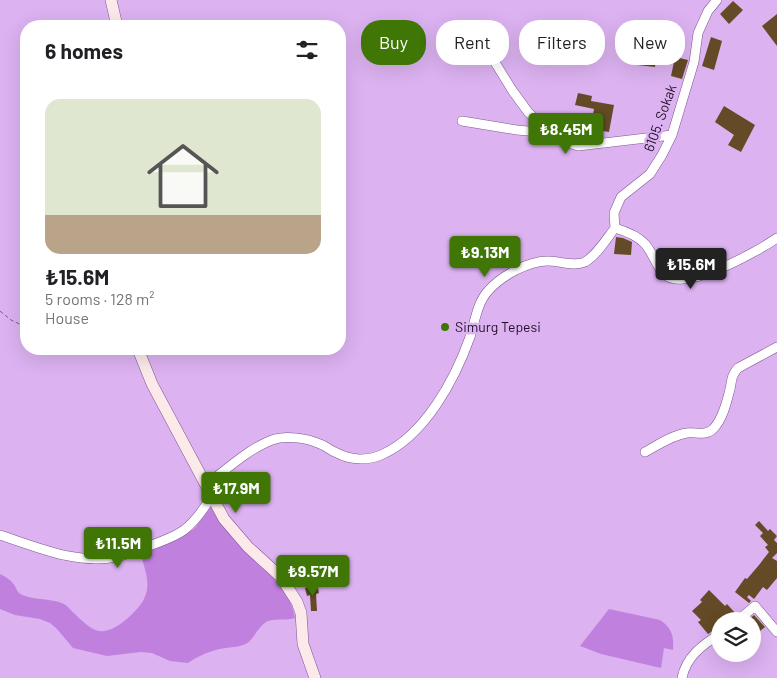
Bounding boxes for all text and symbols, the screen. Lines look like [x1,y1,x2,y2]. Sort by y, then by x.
chip: Buy [361,20,426,65]
chip: Rent [436,20,509,65]
chip: Filters [519,20,605,65]
chip: New [615,20,685,65]
icon: filters [293,36,321,64]
text: 6 homes [45,38,123,63]
street label: 6105. Sokak [639,82,680,154]
pin: ₺8.45M [525,112,607,155]
text: ₺8.45M [539,119,593,138]
icon: home [138,131,228,221]
pin: ₺9.13M [444,236,526,278]
text: ₺9.13M [461,242,509,261]
pin: ₺15.6M [650,248,732,290]
text: ₺15.6M [666,254,716,273]
text: ₺15.6M [45,264,109,289]
text: 5 rooms · 128 m² [45,289,154,308]
text: House [45,308,89,327]
place label: Simurg Tepesi [455,318,541,335]
marker: Simurg Tepesi [439,321,451,333]
pin: ₺17.9M [195,472,277,514]
text: ₺17.9M [212,478,260,497]
pin: ₺11.5M [77,526,159,569]
text: ₺11.5M [95,533,141,552]
pin: ₺9.57M [272,554,354,597]
text: ₺9.57M [287,561,339,580]
map controls [711,612,761,662]
button: layers [711,612,761,662]

